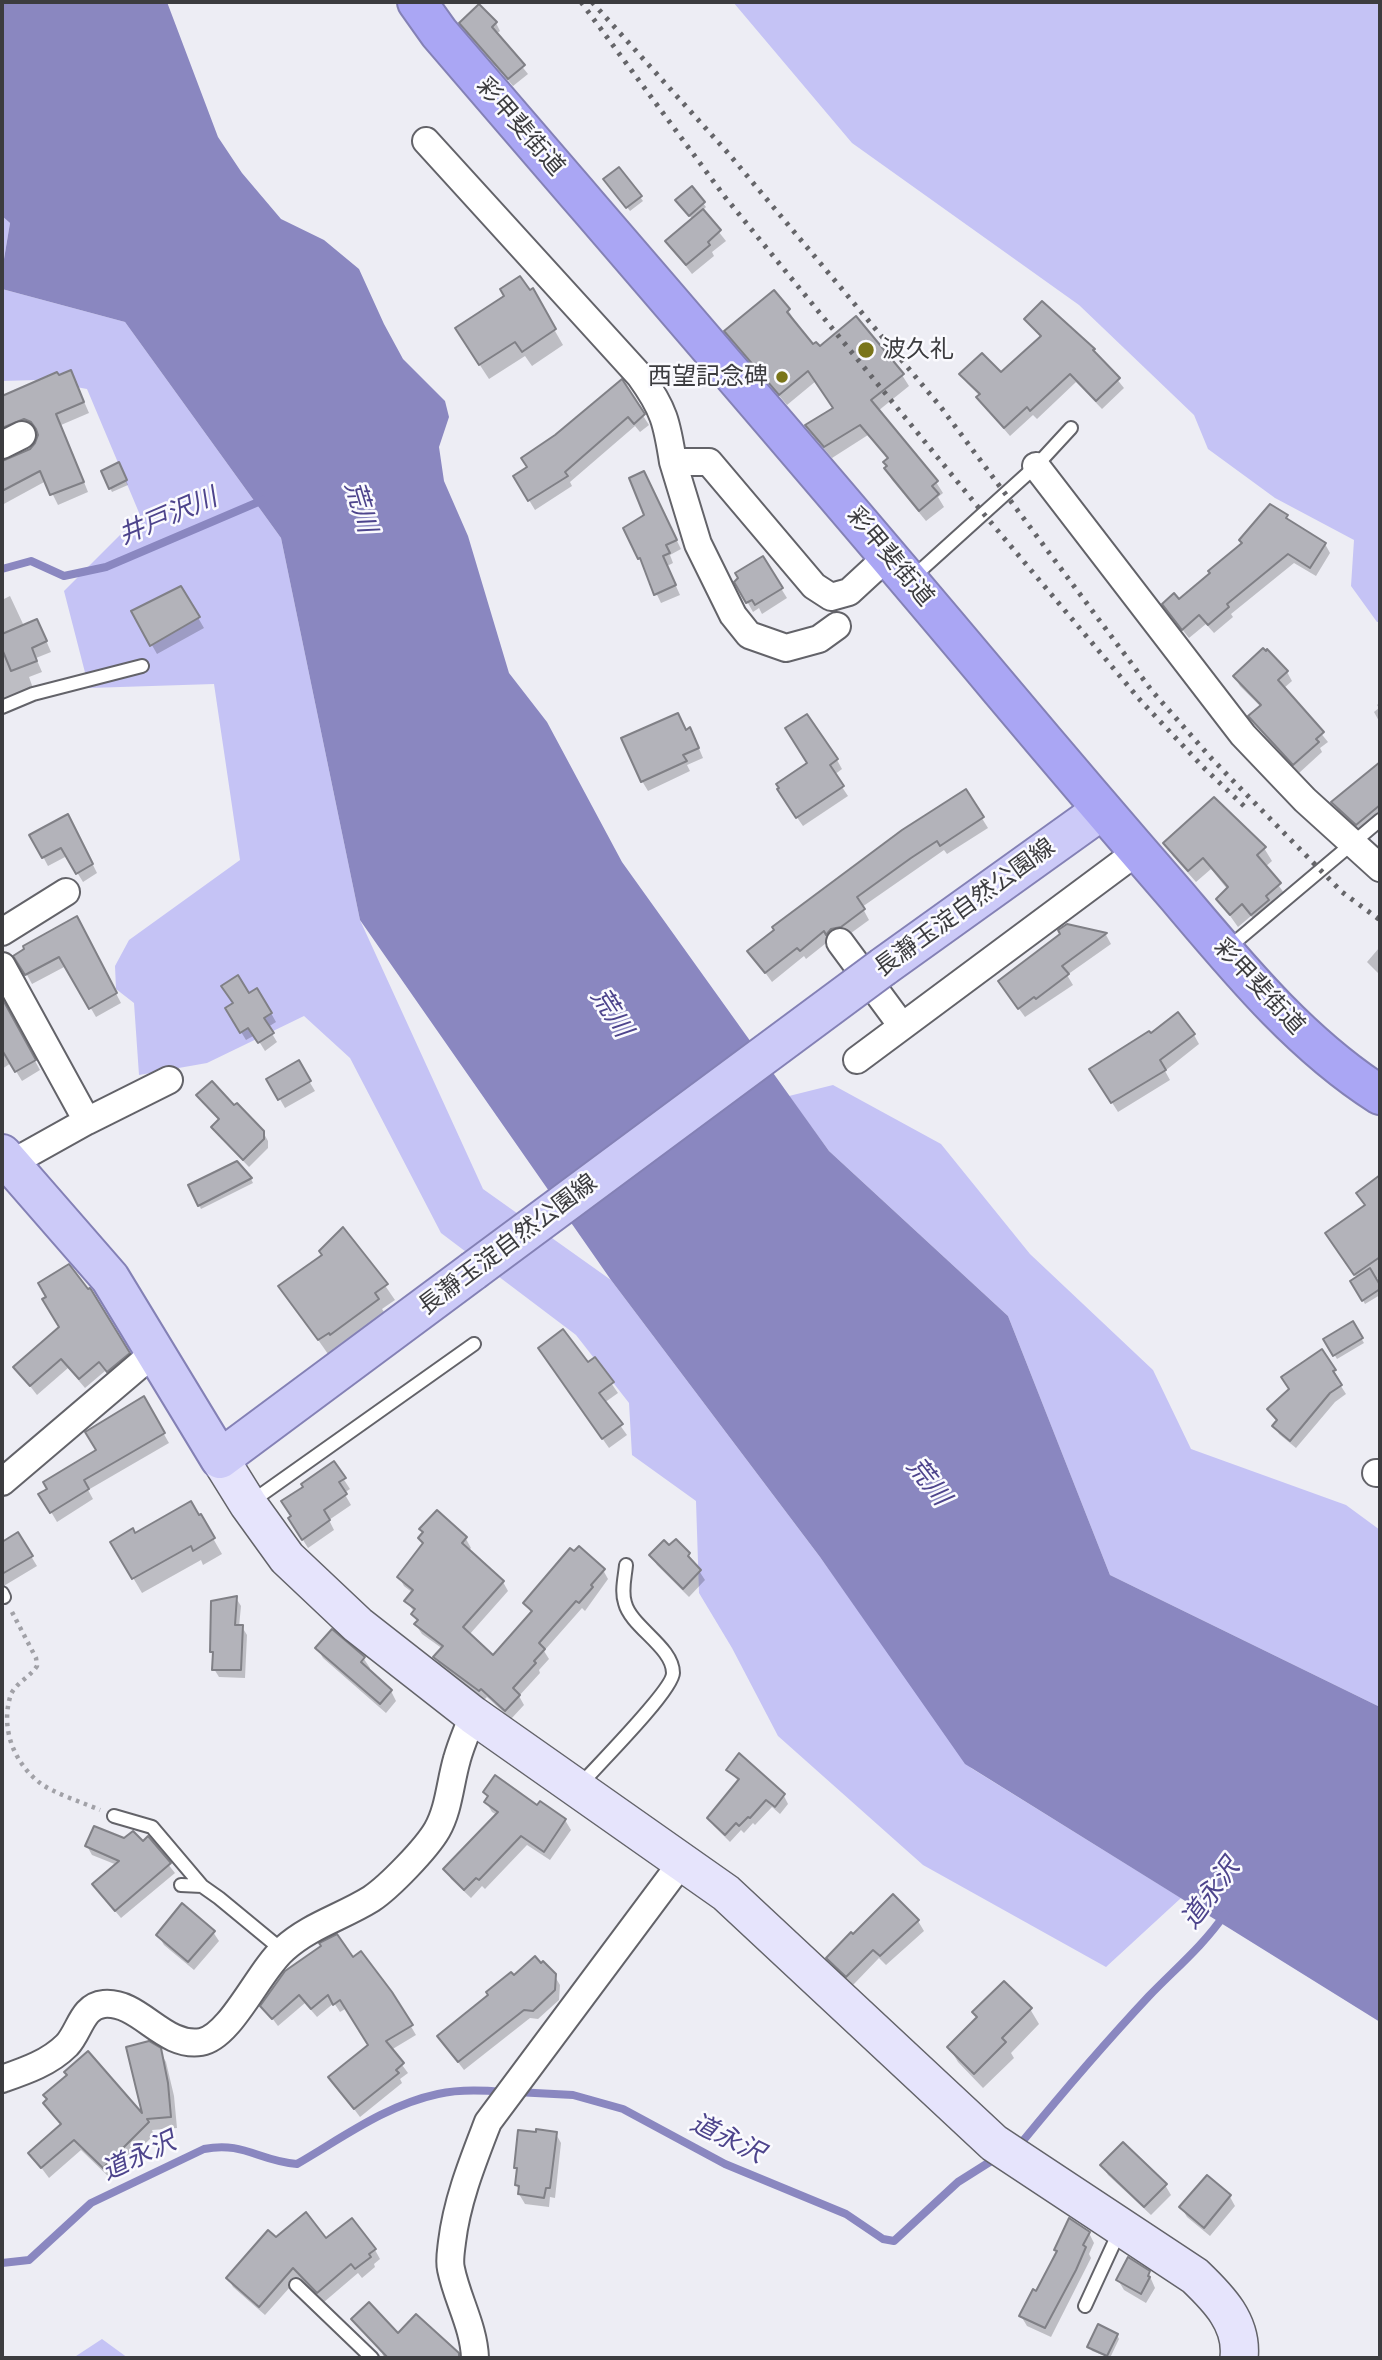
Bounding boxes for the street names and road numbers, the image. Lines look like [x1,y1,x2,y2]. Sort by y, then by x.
street label: 彩甲斐街道 [470,72,570,182]
street label: 彩甲斐街道 [840,502,940,612]
street label: 長瀞玉淀自然公園線 [869,833,1061,983]
street label: 彩甲斐街道 [1208,933,1310,1041]
street label: 長瀞玉淀自然公園線 [413,1169,603,1321]

